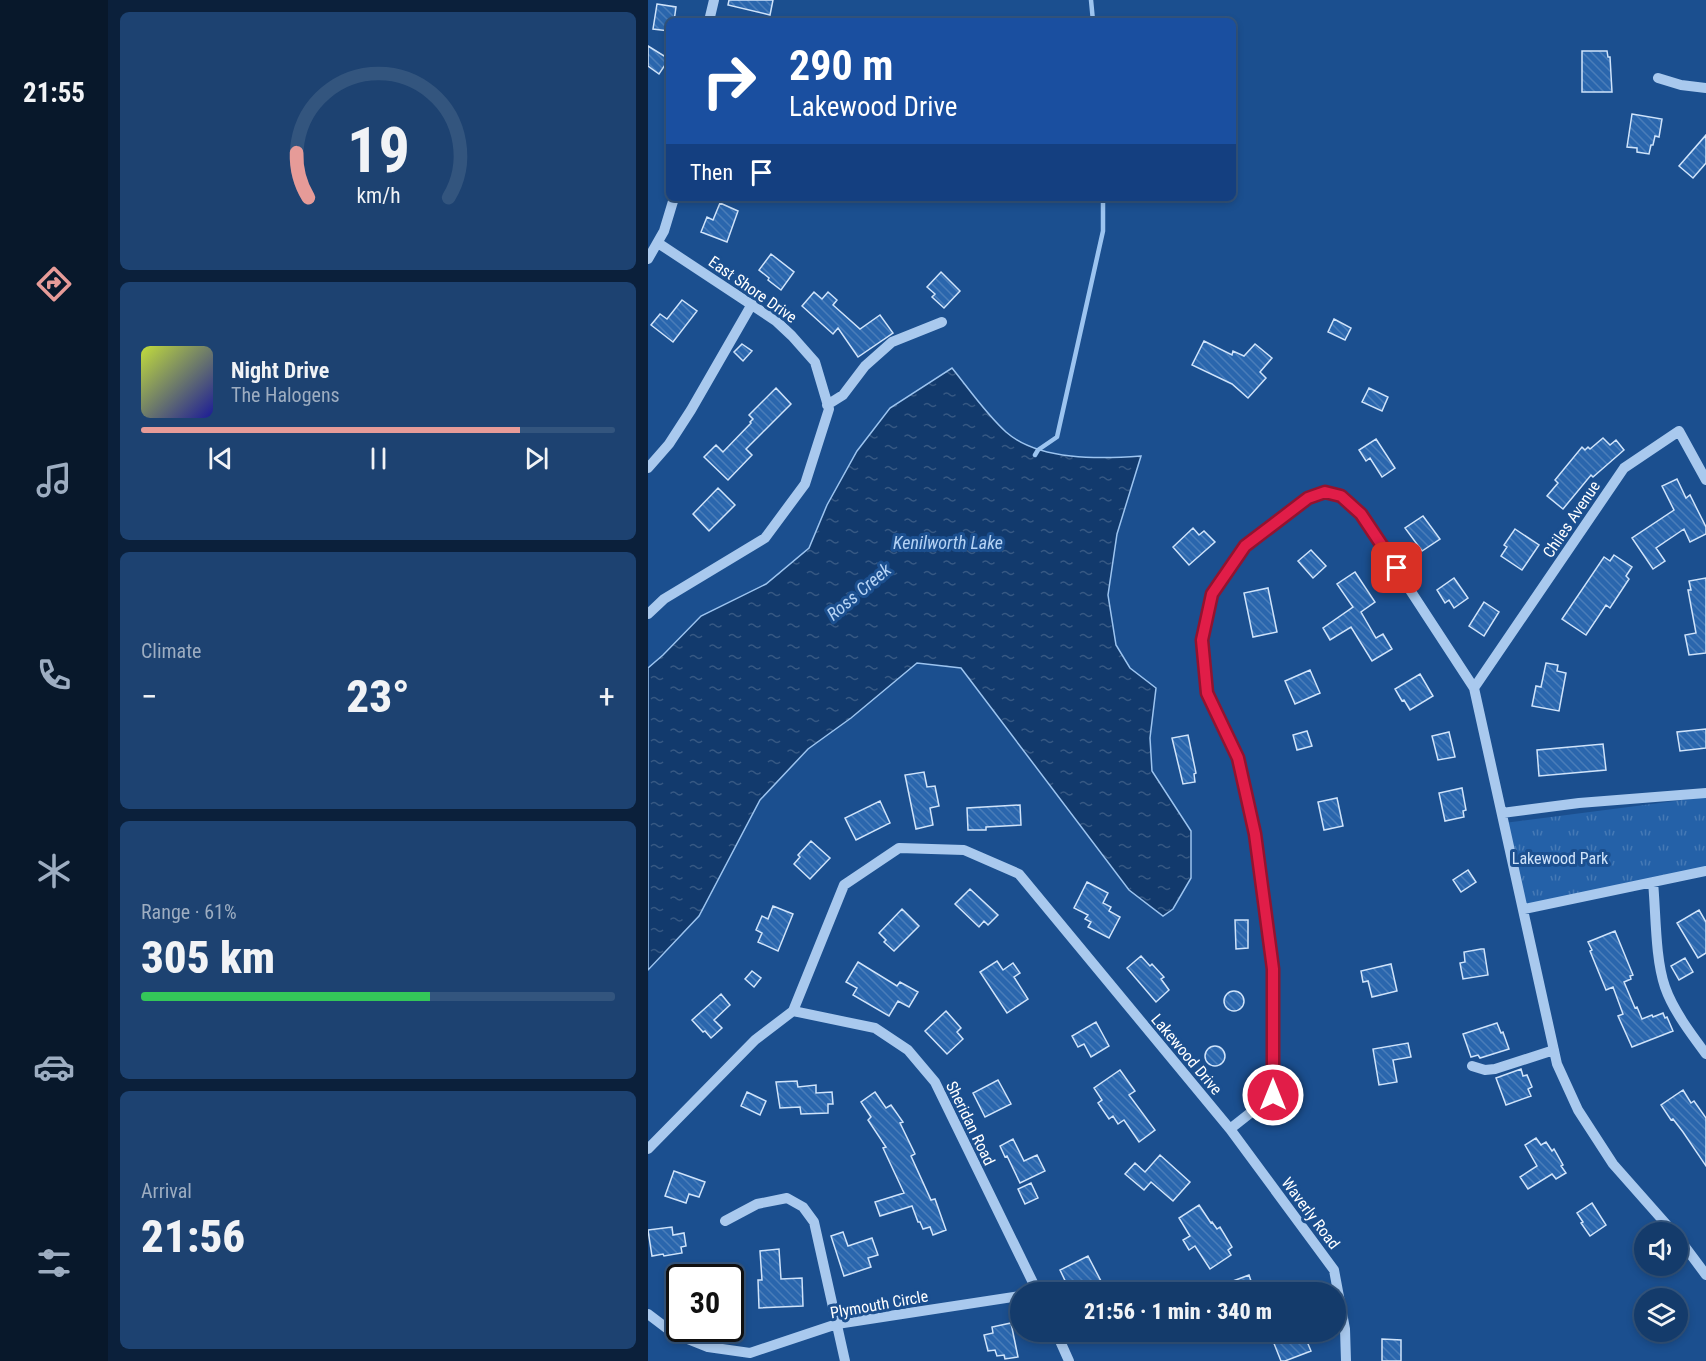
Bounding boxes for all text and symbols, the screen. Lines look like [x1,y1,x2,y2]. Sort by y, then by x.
text: 290 m [789,41,894,90]
icon: right [690,42,768,120]
text: 21:55 [23,77,85,109]
text: Lakewood Drive [789,91,957,123]
text: 19 [346,114,410,187]
icon: arrive [745,156,778,189]
text: Then [690,160,733,185]
text: km/h [356,183,400,208]
street label: East Shore Drive [705,252,800,327]
icon: directions [33,263,75,305]
text: Night Drive [231,358,329,383]
text: The Halogens [231,383,340,407]
icon: previous [204,442,237,475]
icon: pause [362,442,395,475]
icon: next [520,442,553,475]
icon: music [33,459,75,501]
street label: Chiles Avenue [1539,477,1604,561]
water label: Kenilworth Lake [893,532,1003,553]
pin [1371,542,1422,593]
icon: arrive [1380,551,1413,584]
water label: Ross Creek [822,558,896,625]
text: Climate [141,639,201,663]
icon: phone [33,654,75,696]
text: 23° [346,670,410,723]
text: − [141,677,158,716]
text: + [599,677,615,716]
park label: Lakewood Park [1512,849,1609,868]
icon: climate [33,850,75,892]
text: Range · 61% [141,900,237,924]
text: 305 km [141,931,275,984]
street label: Lakewood Drive [1147,1010,1226,1099]
icon: car [33,1046,75,1088]
position arrow [1241,1063,1305,1127]
street label: Sheridan Road [942,1078,999,1168]
street label: Waverly Road [1278,1174,1344,1253]
text: Arrival [141,1179,192,1203]
text: 21:56 [141,1210,245,1263]
map controls [1634,1222,1688,1342]
button: sound [1634,1222,1688,1276]
icon: filters [33,1242,75,1284]
speed limit sign: 30 [666,1264,744,1342]
street label: Plymouth Circle [829,1287,930,1322]
button: layers [1634,1288,1688,1342]
text: 21:56 · 1 min · 340 m [1084,1299,1272,1324]

